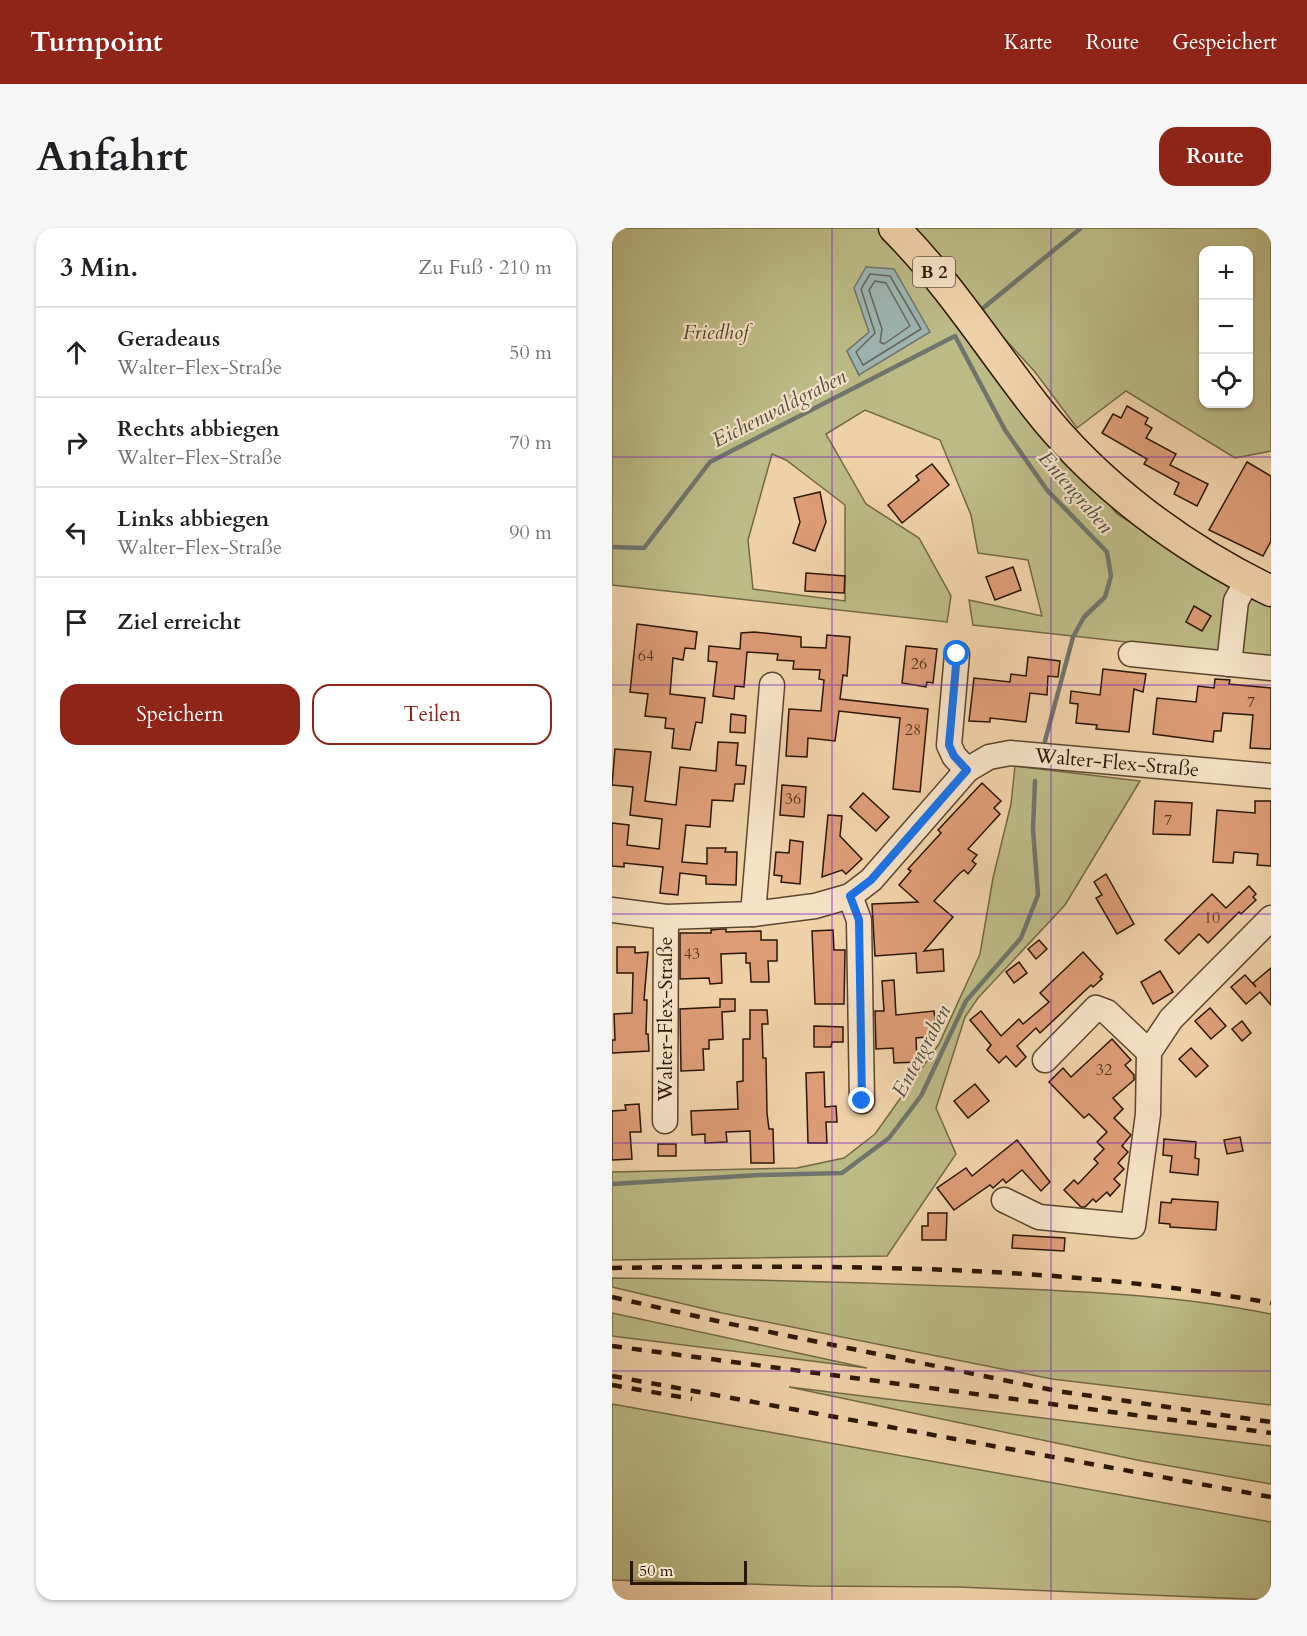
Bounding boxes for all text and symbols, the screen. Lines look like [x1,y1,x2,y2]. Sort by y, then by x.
text: Turnpoint [30,23,163,61]
text: Karte [1004,28,1053,57]
text: Route [1086,28,1139,57]
text: Gespeichert [1172,28,1277,57]
button: Route [1159,127,1271,186]
text: Anfahrt [36,128,188,185]
map controls [1199,246,1253,408]
button: + [1199,246,1253,300]
text: 3 Min. [60,250,138,285]
text: Zu Fuß · 210 m [418,254,552,281]
road number: B 2 [913,257,955,287]
button: − [1199,300,1253,354]
park label: Friedhof [683,319,753,346]
text: Geradeaus [117,324,220,354]
icon: ahead [60,336,93,369]
text: 50 m [509,339,552,366]
text: Walter-Flex-Straße [117,354,282,381]
button: locate [1199,354,1253,408]
water label: Eichenwaldgraben [707,362,852,455]
text: Rechts abbiegen [117,414,280,444]
icon: right [60,426,93,459]
text: 70 m [509,429,552,456]
text: Walter-Flex-Straße [117,444,282,471]
water label: Entengraben [1032,445,1120,540]
text: Links abbiegen [117,504,269,534]
icon: left [60,516,93,549]
text: 90 m [509,519,552,546]
text: Walter-Flex-Straße [117,534,282,561]
icon: arrive [60,606,93,639]
text: Ziel erreicht [117,607,241,637]
route start [943,640,969,666]
house number: 64 [638,645,654,667]
house number: 26 [911,653,927,675]
button: Speichern [60,684,300,745]
button: Teilen [312,684,552,745]
house number: 7 [1247,691,1255,713]
house number: 28 [905,719,921,741]
street label: Walter-Flex-Straße [1033,742,1200,783]
house number: 36 [785,788,801,810]
house number: 7 [1164,809,1172,831]
house number: 10 [1204,907,1220,929]
street label: Walter-Flex-Straße [652,936,679,1103]
house number: 43 [684,943,700,965]
water label: Entengraben [885,999,958,1102]
house number: 32 [1096,1059,1112,1081]
route end [848,1087,874,1113]
scale bar [630,1558,747,1586]
text: 50 m [639,1560,673,1582]

